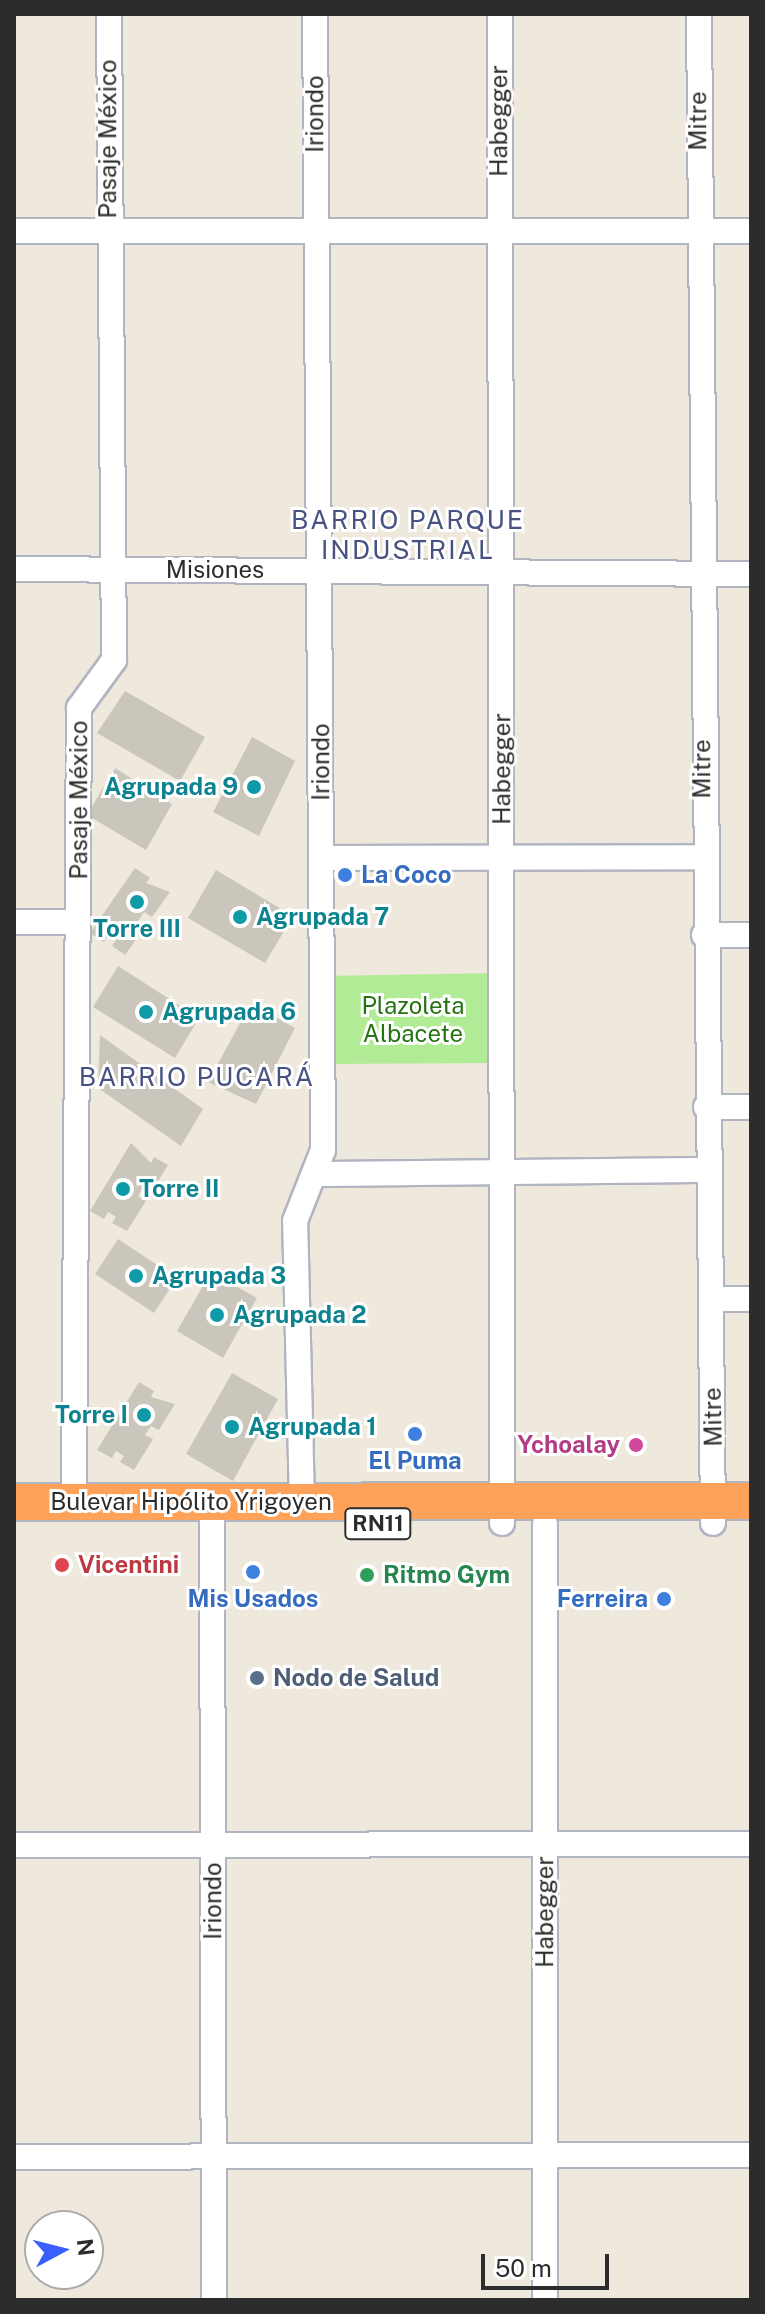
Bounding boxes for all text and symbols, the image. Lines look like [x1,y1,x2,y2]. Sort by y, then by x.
street label: Pasaje México [94,59,122,219]
street label: Habegger [485,65,513,177]
street label: Iriondo [301,75,329,153]
street label: Mitre [684,91,712,151]
district label: BARRIO PARQUE INDUSTRIAL [291,504,525,566]
street label: Misiones [166,556,264,584]
street label: Habegger [488,713,516,825]
street label: Pasaje México [65,720,93,880]
street label: Iriondo [307,723,335,801]
street label: Mitre [688,739,716,799]
place label: Agrupada 9 [104,773,238,801]
marker: Agrupada 9 [245,778,263,796]
place label: La Coco [361,861,452,889]
marker: La Coco [336,866,354,884]
marker: Torre III [128,893,146,911]
place label: Agrupada 7 [256,903,389,931]
marker: Agrupada 7 [231,908,249,926]
place label: Torre III [93,915,181,943]
park label: Plazoleta Albacete [362,992,464,1048]
place label: Agrupada 6 [162,998,296,1026]
marker: Agrupada 6 [137,1003,155,1021]
district label: BARRIO PUCARÁ [79,1061,315,1093]
place label: Torre II [139,1175,220,1203]
marker: Torre II [114,1180,132,1198]
place label: Agrupada 3 [152,1262,286,1290]
marker: Agrupada 3 [127,1267,145,1285]
place label: Agrupada 2 [233,1301,366,1329]
marker: Agrupada 2 [208,1306,226,1324]
street label: Mitre [698,1387,728,1447]
place label: Torre I [55,1401,128,1429]
marker: Torre I [135,1406,153,1424]
place label: Agrupada 1 [248,1413,376,1441]
marker: Agrupada 1 [223,1418,241,1436]
marker: El Puma [406,1425,424,1443]
place label: Ychoalay [517,1431,620,1459]
marker: Ychoalay [627,1436,645,1454]
place label: El Puma [368,1447,462,1475]
street label: Bulevar Hipólito Yrigoyen [50,1488,332,1516]
road number: RN11 [344,1506,412,1542]
place label: Vicentini [78,1551,179,1579]
marker: Vicentini [53,1556,71,1574]
place label: Ritmo Gym [383,1561,510,1589]
marker: Mis Usados [244,1563,262,1581]
marker: Ritmo Gym [358,1566,376,1584]
place label: Mis Usados [187,1585,319,1613]
place label: Ferreira [557,1585,648,1613]
marker: Ferreira [655,1590,673,1608]
place label: Nodo de Salud [273,1664,440,1692]
marker: Nodo de Salud [248,1669,266,1687]
street label: Habegger [531,1856,559,1968]
street label: Iriondo [199,1862,227,1940]
north arrow [24,2210,104,2290]
text: N [72,2237,100,2257]
scale bar [485,2238,613,2288]
text: 50 m [495,2254,552,2282]

